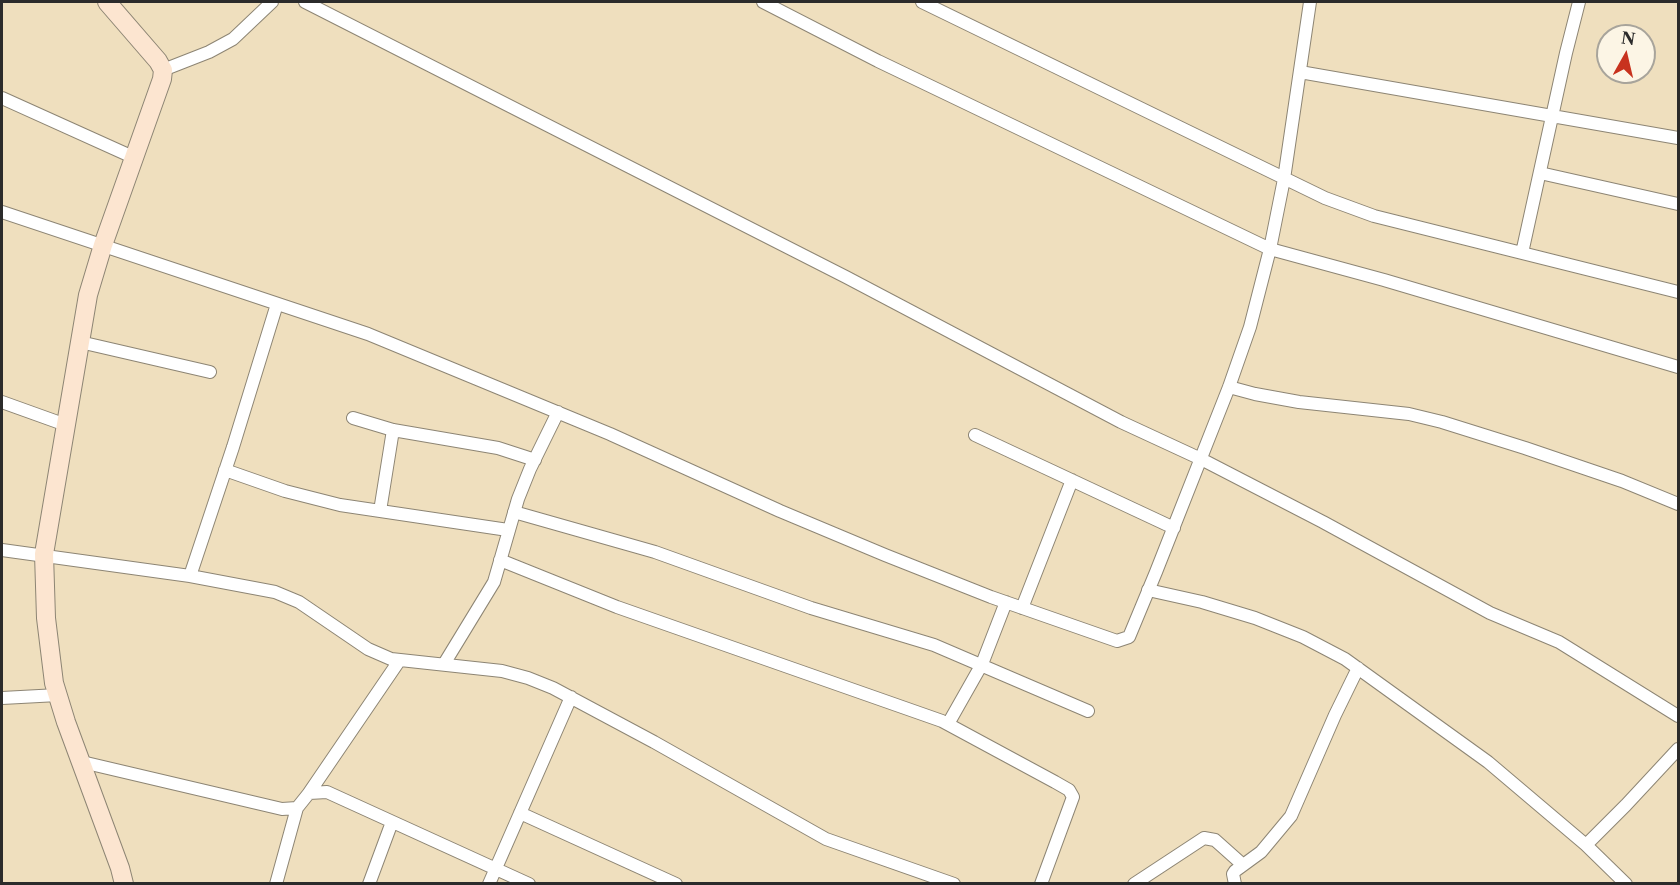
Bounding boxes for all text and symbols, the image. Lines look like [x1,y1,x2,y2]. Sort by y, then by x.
north arrow [1596,24,1656,84]
text: N [1620,27,1637,49]

